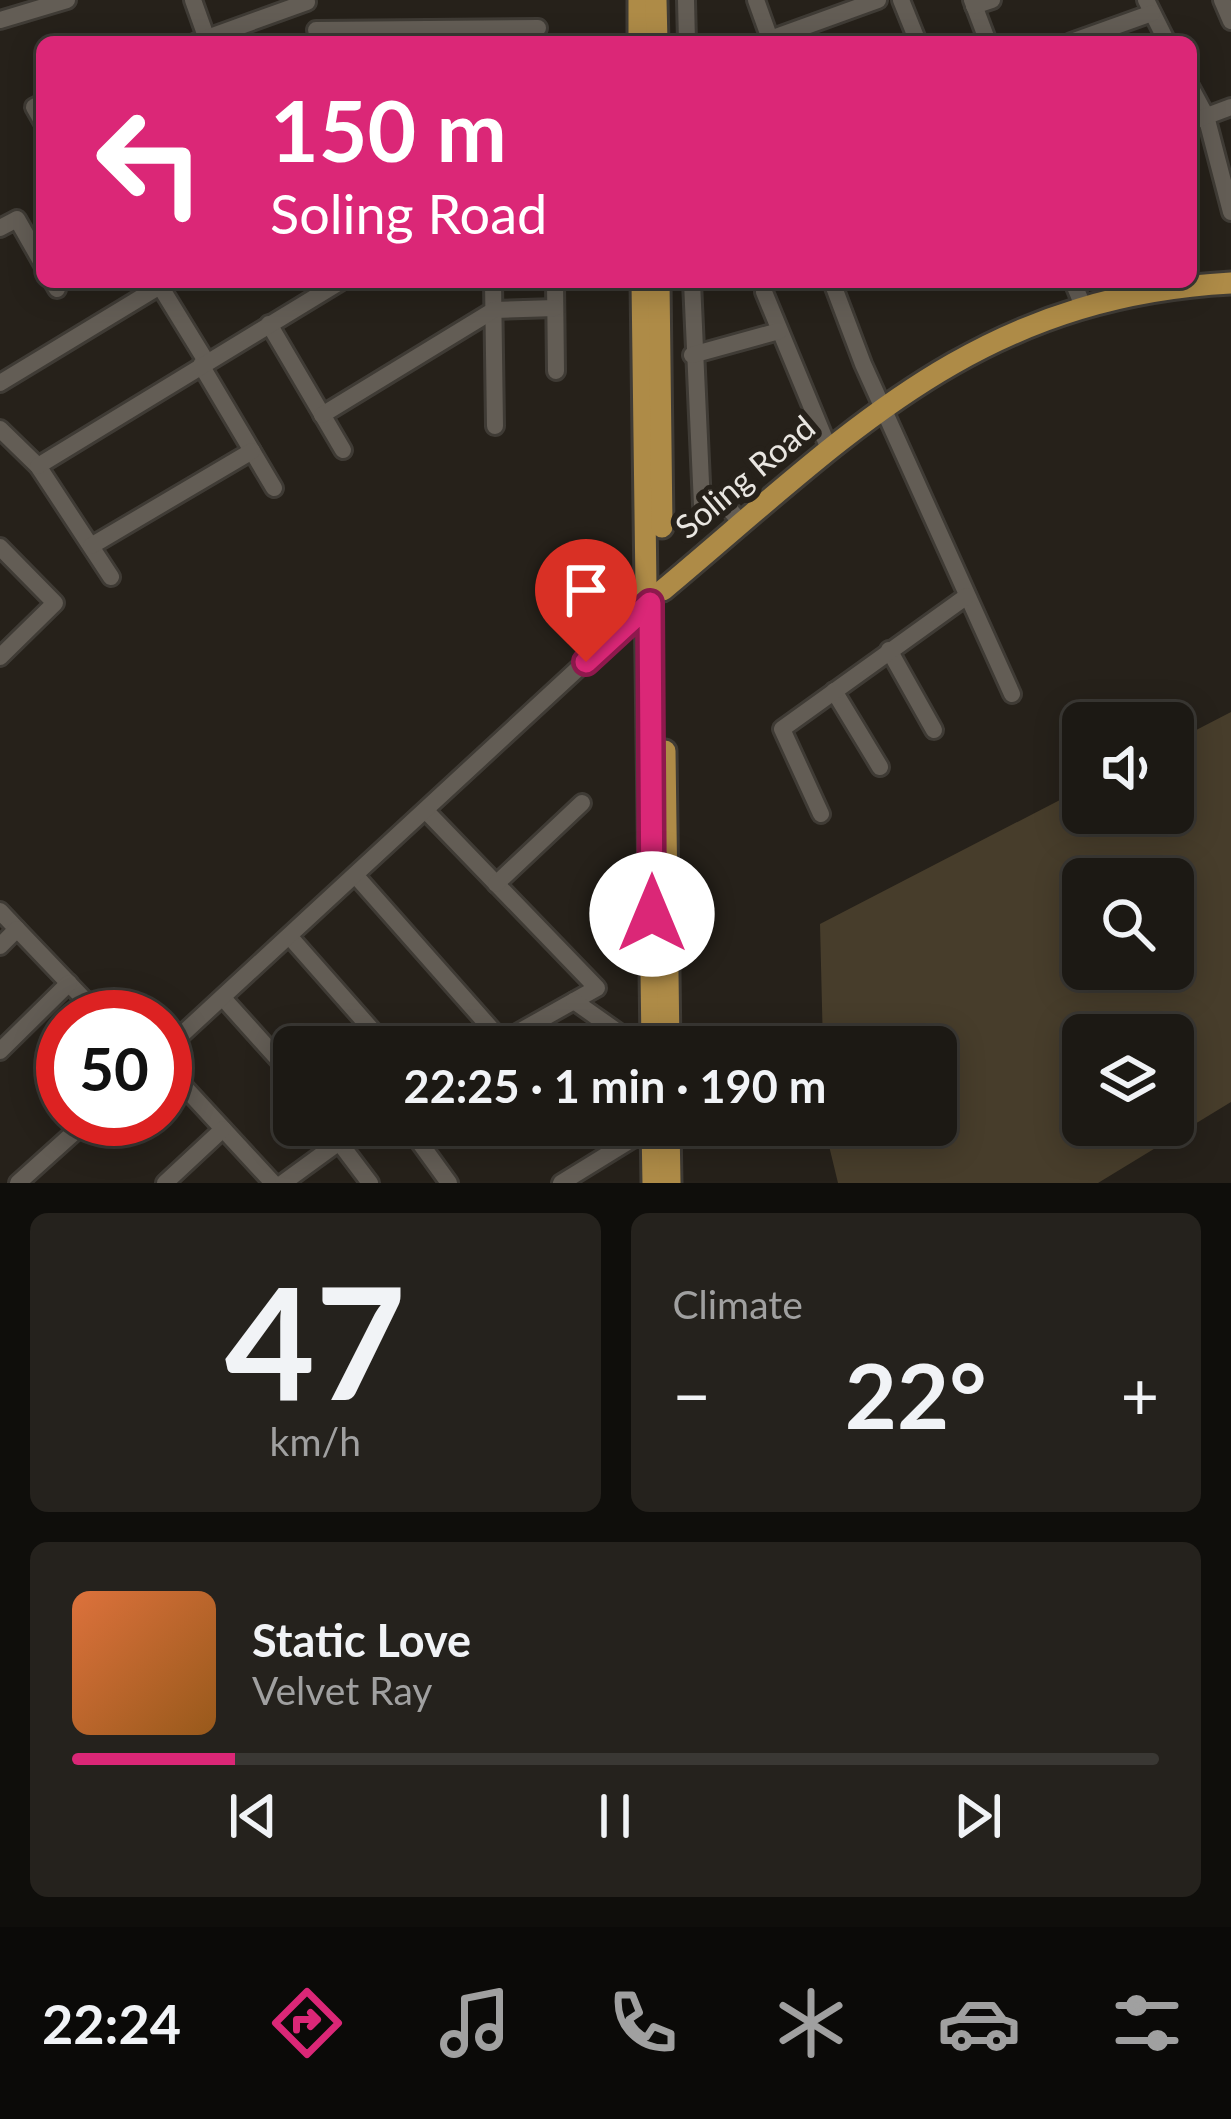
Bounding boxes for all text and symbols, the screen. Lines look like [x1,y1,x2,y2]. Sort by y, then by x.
text: 150 m [270,79,507,180]
icon: left [72,84,228,240]
text: Soling Road [270,181,547,246]
street label: Soling Road [667,406,822,546]
pin [535,539,637,662]
icon: arrive [553,557,619,623]
map controls [1062,702,1194,1146]
button: sound [1062,702,1194,834]
position arrow [589,851,715,977]
button: search [1062,858,1194,990]
speed limit sign: 50 [36,990,192,1146]
button: layers [1062,1014,1194,1146]
text: 22:25 · 1 min · 190 m [404,1059,826,1113]
text: 47 [225,1246,406,1433]
text: Climate [673,1281,803,1327]
text: 22° [845,1340,987,1448]
text: − [673,1355,711,1434]
text: + [1121,1355,1159,1434]
text: km/h [270,1418,361,1464]
text: Static Love [252,1613,471,1667]
text: Velvet Ray [252,1667,432,1713]
icon: previous [220,1783,286,1849]
icon: pause [582,1783,648,1849]
icon: next [945,1783,1011,1849]
icon: directions [265,1981,349,2065]
icon: music [433,1981,517,2065]
icon: phone [601,1981,685,2065]
icon: climate [769,1981,853,2065]
icon: car [937,1981,1021,2065]
icon: filters [1105,1981,1189,2065]
text: 22:24 [42,1991,181,2056]

